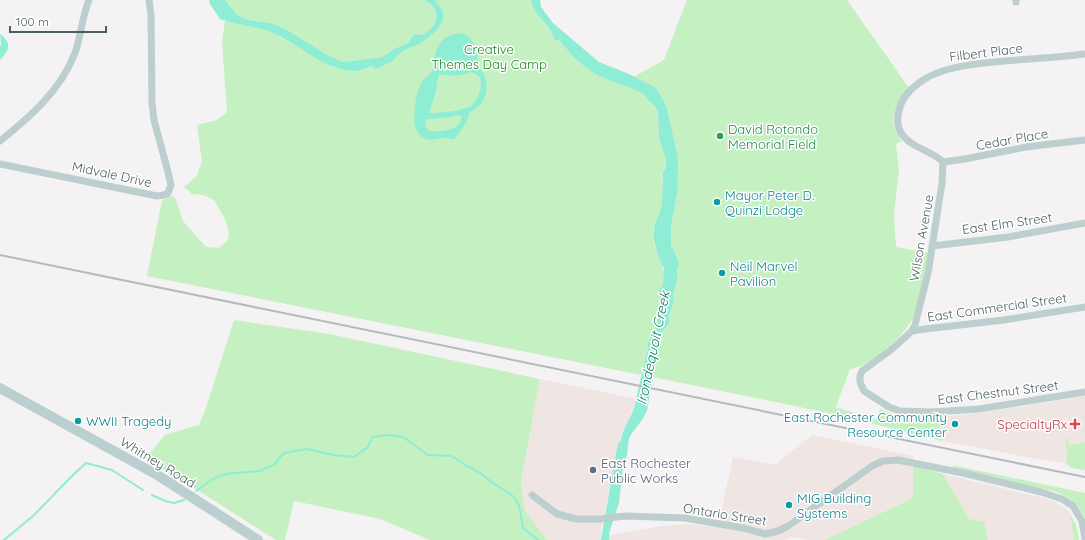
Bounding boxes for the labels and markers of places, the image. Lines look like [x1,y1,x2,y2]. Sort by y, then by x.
place label: David Rotondo Memorial Field [728,121,818,152]
marker: David Rotondo Memorial Field [715,131,725,141]
place label: Mayor Peter D. Quinzi Lodge [725,187,814,218]
marker: Mayor Peter D. Quinzi Lodge [712,197,722,207]
place label: Neil Marvel Pavilion [730,258,798,289]
marker: Neil Marvel Pavilion [717,268,727,278]
place label: East Rochester Community Resource Center [784,409,947,440]
place label: WWII Tragedy [86,413,171,429]
marker: WWII Tragedy [73,416,83,426]
place label: SpecialtyRx [997,416,1067,432]
marker: East Rochester Community Resource Center [950,419,960,429]
marker: SpecialtyRx [1070,419,1080,429]
place label: East Rochester Public Works [601,455,691,486]
marker: East Rochester Public Works [588,465,598,475]
place label: MIG Building Systems [797,490,871,521]
marker: MIG Building Systems [784,500,794,510]

